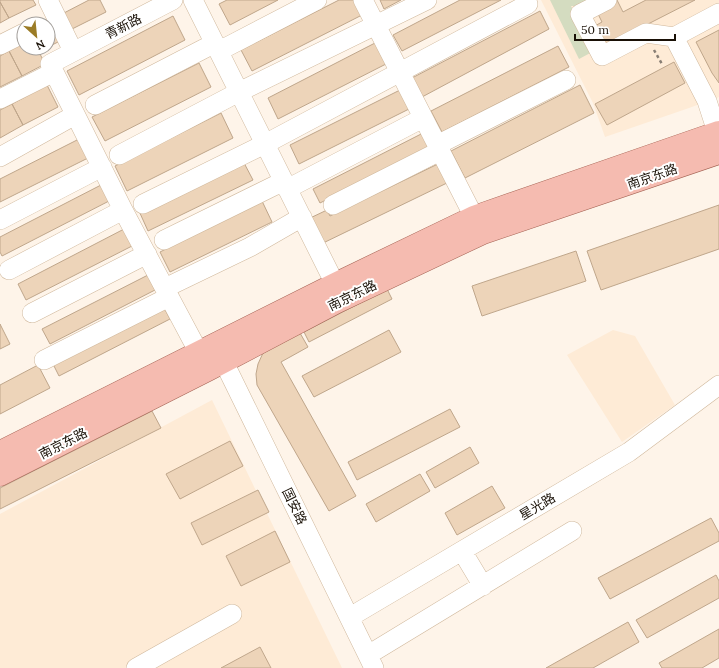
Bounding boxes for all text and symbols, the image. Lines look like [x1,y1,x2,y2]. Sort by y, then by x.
street label: 青新路 [102,10,144,43]
north arrow [16,16,56,56]
scale bar [575,16,675,42]
text: 50 m [581,22,609,37]
text: N [33,37,48,53]
street label: 南京东路 [625,160,680,193]
street label: 南京东路 [325,276,379,314]
street label: 南京东路 [36,424,90,463]
street label: 国安路 [278,485,311,527]
street label: 星光路 [516,489,558,524]

